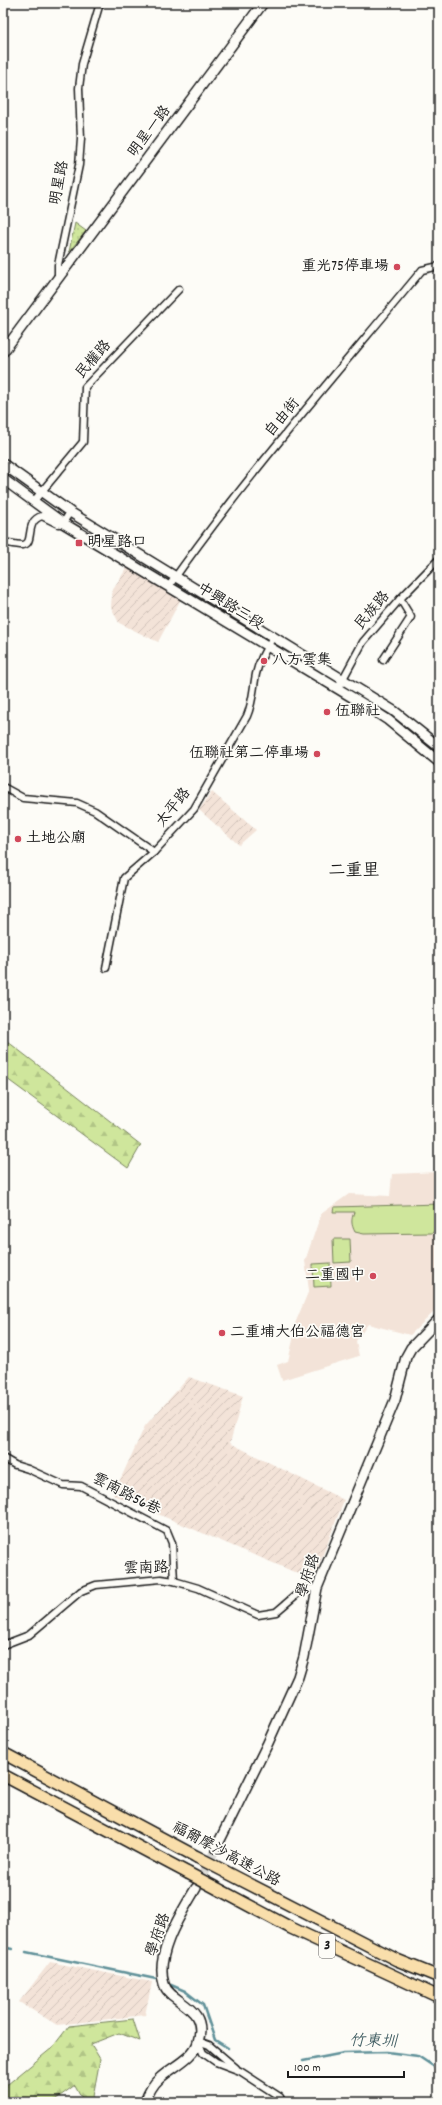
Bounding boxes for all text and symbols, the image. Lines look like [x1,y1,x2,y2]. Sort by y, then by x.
street label: 明星一路 [123,101,177,163]
street label: 明星路 [45,159,75,207]
place label: 重光75停車場 [301,256,389,278]
marker: 重光75停車場 [392,262,402,272]
street label: 民權路 [71,336,117,384]
street label: 自由街 [260,394,306,442]
place label: 明星路口 [87,532,147,554]
marker: 明星路口 [74,538,84,548]
street label: 中興路三段 [192,578,268,636]
street label: 民族路 [350,587,396,635]
place label: 八方雲集 [272,650,332,672]
marker: 八方雲集 [259,656,269,666]
place label: 伍聯社 [335,701,380,723]
marker: 伍聯社 [322,707,332,717]
place label: 伍聯社第二停車場 [189,743,309,765]
marker: 伍聯社第二停車場 [312,749,322,759]
street label: 太平路 [151,784,197,832]
place label: 土地公廟 [26,828,86,850]
marker: 土地公廟 [13,834,23,844]
district label: 二重里 [329,860,380,884]
place label: 二重國中 [305,1265,365,1287]
marker: 二重國中 [368,1271,378,1281]
place label: 二重埔大伯公福德宮 [230,1322,365,1344]
marker: 二重埔大伯公福德宮 [217,1328,227,1338]
street label: 雲南路56巷 [88,1468,164,1522]
street label: 學府路 [292,1551,326,1601]
street label: 雲南路 [123,1558,169,1580]
street label: 福爾摩沙高速公路 [168,1817,284,1893]
street label: 學府路 [141,1910,177,1960]
road number: 3 [319,1934,335,1958]
water label: 竹東圳 [349,2030,399,2054]
scale bar [288,2053,404,2079]
text: 100 m [294,2060,321,2077]

